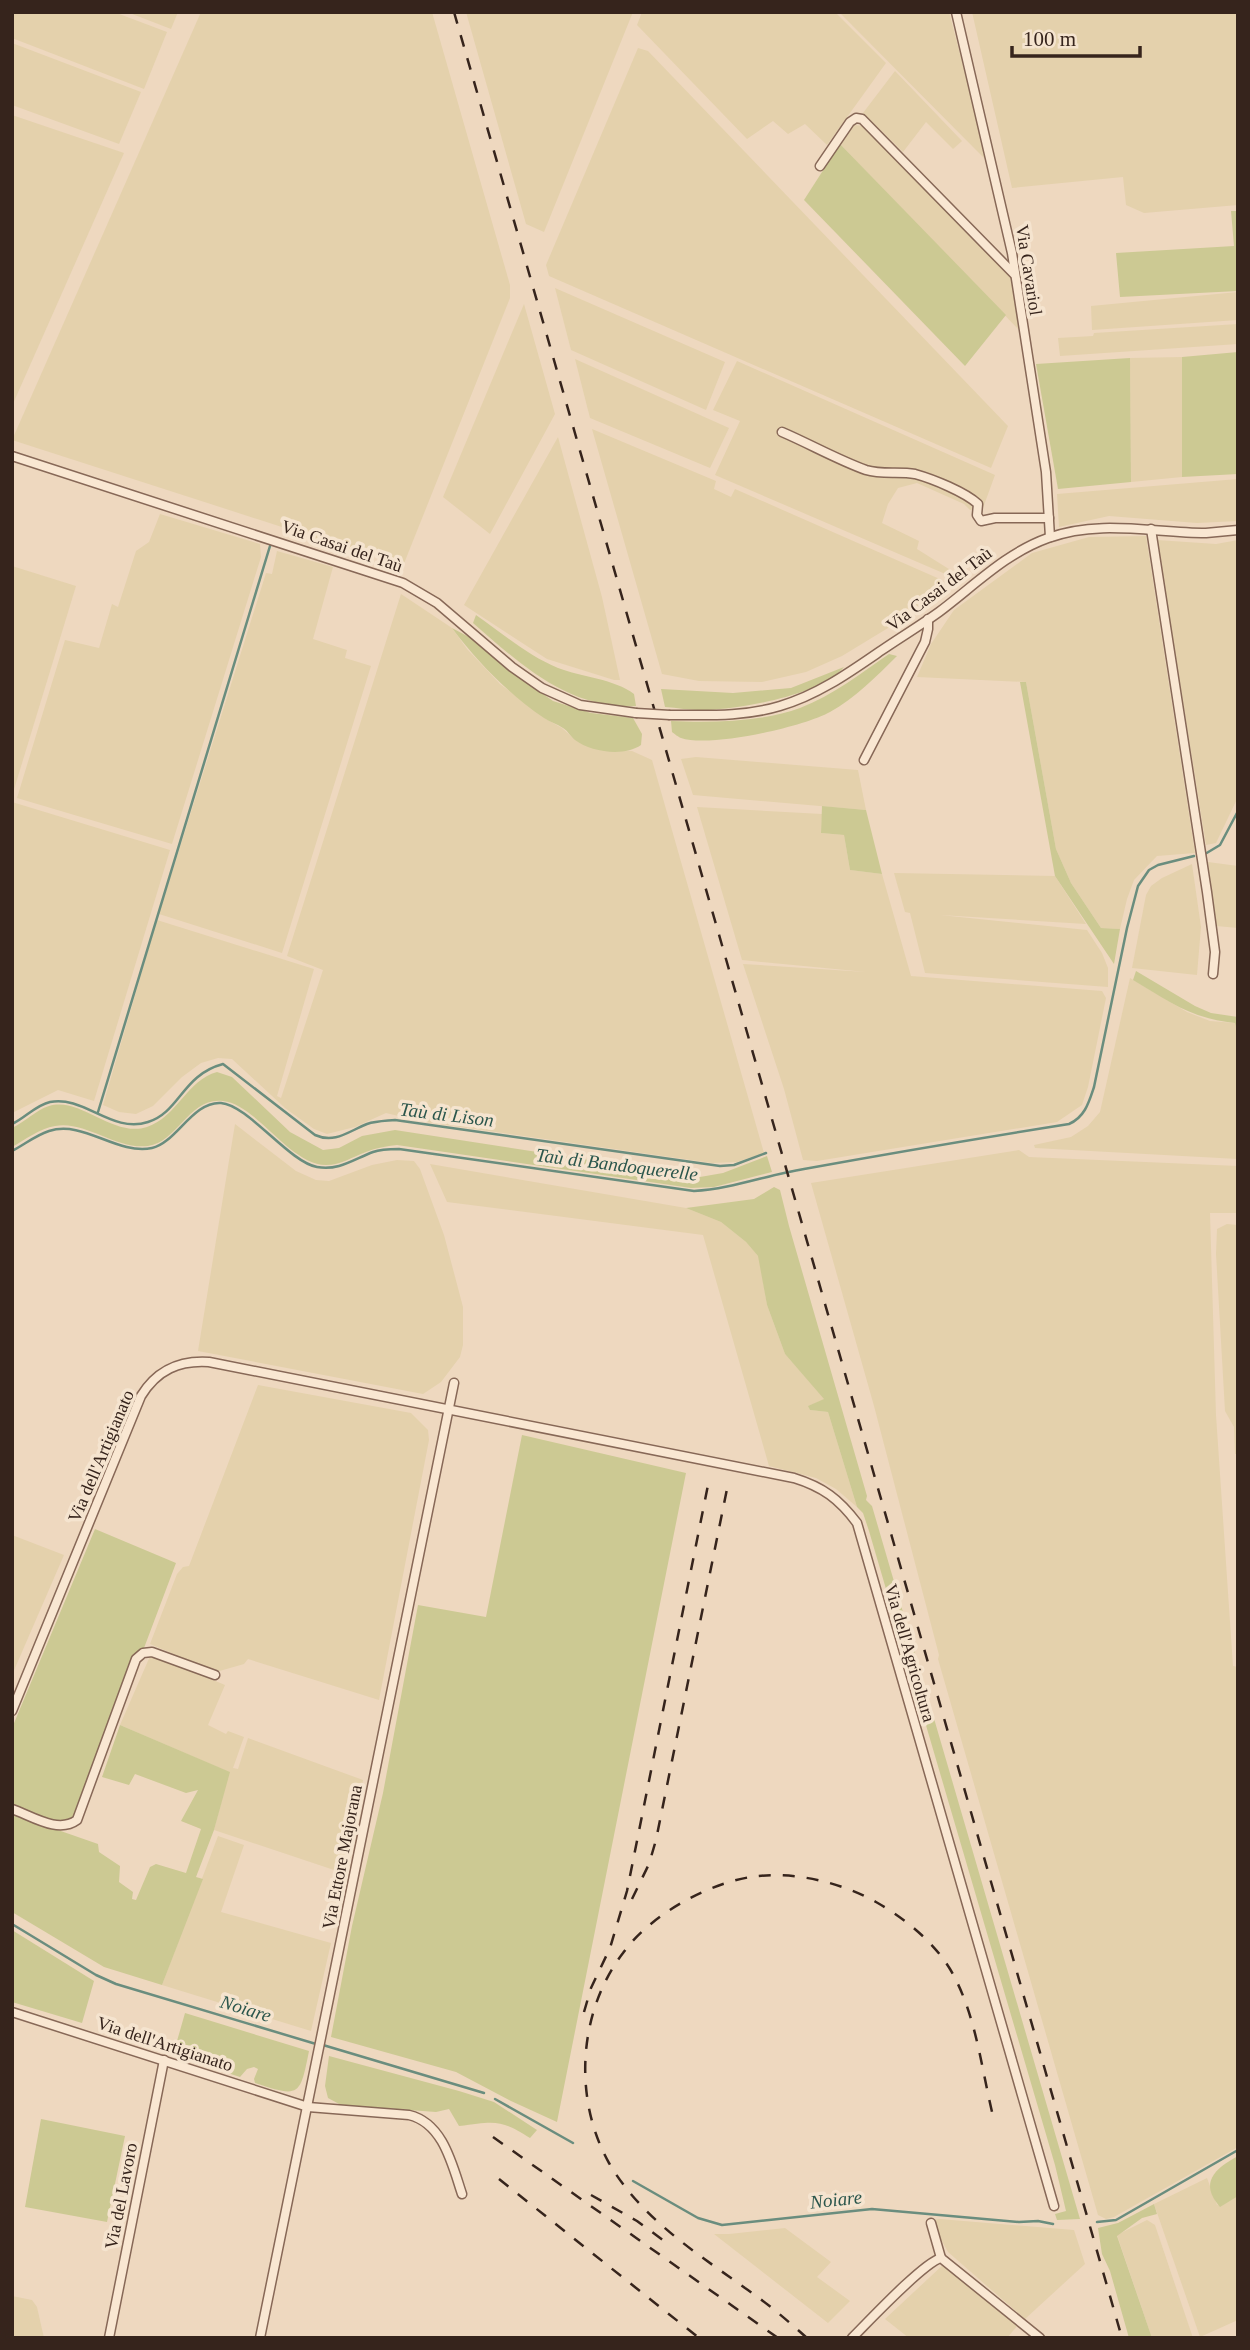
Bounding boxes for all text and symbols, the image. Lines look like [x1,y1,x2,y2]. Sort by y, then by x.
scale bar [1012,14,1140,58]
text: 100 m [1023,27,1076,51]
street label: Via Cavariol [1012,223,1046,317]
street label: Via Casai del Taù [279,516,405,576]
street label: Via Casai del Taù [882,543,996,635]
water label: Taù di Lison [399,1098,495,1131]
water label: Taù di Bandoquerelle [535,1144,699,1185]
street label: Via dell'Artigianato [64,1387,138,1525]
street label: Via dell'Agricoltura [881,1582,939,1724]
street label: Via Ettore Majorana [318,1783,366,1931]
water label: Noiare [217,1991,274,2026]
street label: Via dell'Artigianato [95,2013,235,2075]
street label: Via del Lavoro [101,2141,141,2251]
water label: Noiare [808,2186,863,2213]

